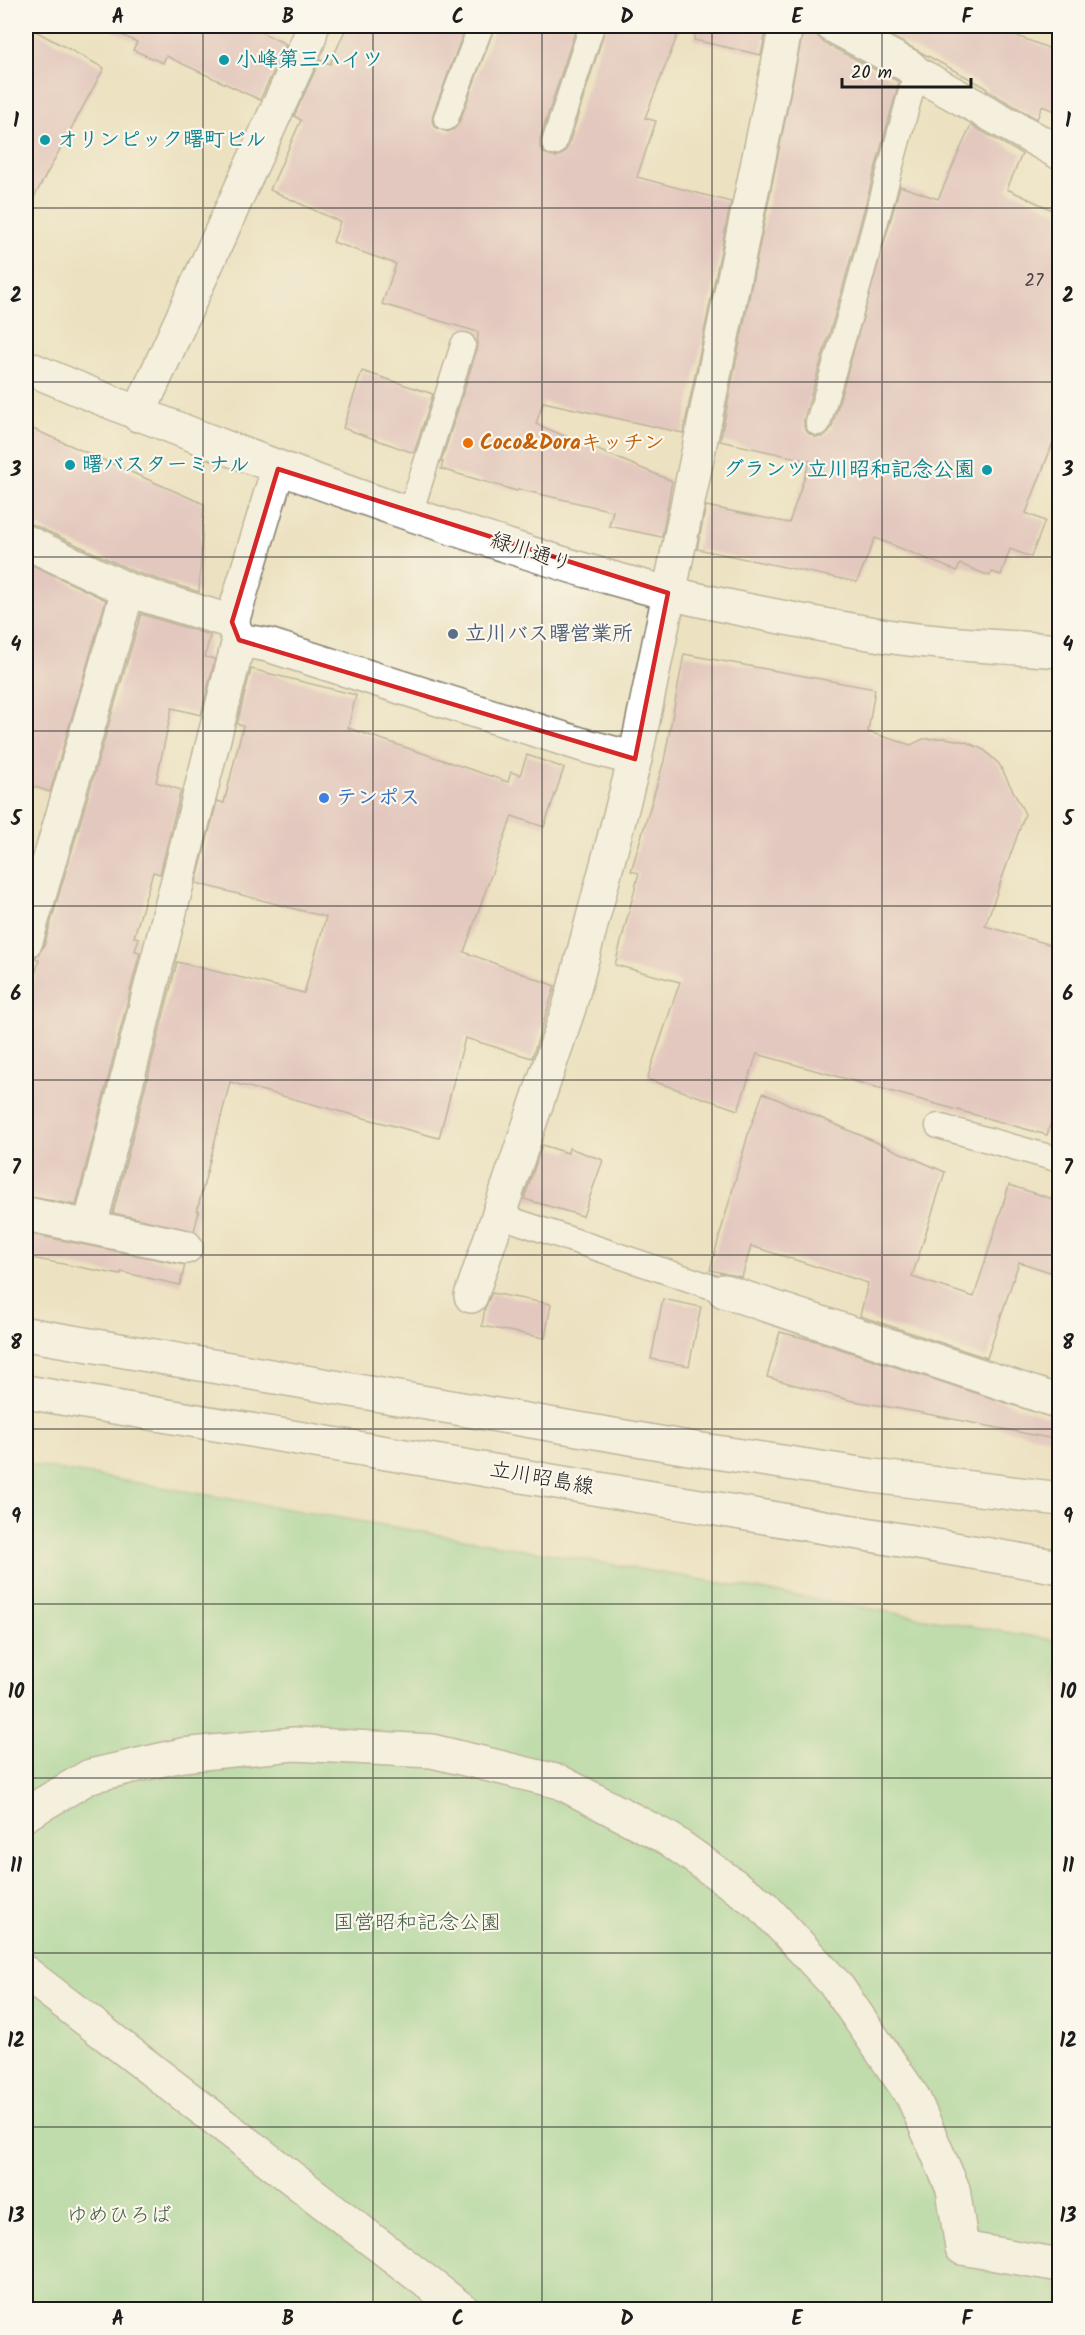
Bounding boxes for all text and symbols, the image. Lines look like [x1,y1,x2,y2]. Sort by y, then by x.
text: A [112,2,124,34]
text: B [282,2,294,34]
text: C [452,2,464,34]
text: D [620,2,634,34]
text: E [791,2,803,34]
text: F [962,2,974,34]
place label: 小峰第三ハイツ [236,44,383,77]
scale bar [842,51,971,89]
marker: 小峰第三ハイツ [217,53,231,67]
text: 20 m [851,59,892,88]
text: 1 [13,106,19,138]
text: 1 [1065,106,1071,138]
place label: オリンピック曙町ビル [57,124,267,157]
marker: オリンピック曙町ビル [38,133,52,147]
house number: 27 [1025,267,1044,296]
text: 2 [10,281,22,313]
text: 2 [1062,281,1074,313]
place label: Coco&Doraキッチン [480,427,665,460]
marker: Coco&Doraキッチン [461,436,475,450]
place label: 曙バスターミナル [82,449,250,482]
place label: グランツ立川昭和記念公園 [723,454,975,487]
text: 3 [10,455,22,487]
text: 3 [1062,455,1074,487]
marker: 曙バスターミナル [63,458,77,472]
marker: グランツ立川昭和記念公園 [980,463,994,477]
street label: 緑川通り [486,524,576,582]
place label: 立川バス曙営業所 [465,618,633,651]
marker: 立川バス曙営業所 [446,627,460,641]
text: 4 [11,630,22,662]
text: 4 [1063,630,1074,662]
place label: テンポス [336,782,420,815]
marker: テンポス [317,791,331,805]
text: 5 [10,804,23,836]
text: 5 [1062,804,1075,836]
text: 6 [11,979,22,1011]
text: 6 [1063,979,1074,1011]
text: 7 [11,1153,21,1185]
text: 7 [1063,1153,1073,1185]
text: 8 [10,1328,22,1360]
text: 8 [1062,1328,1074,1360]
street label: 立川昭島線 [487,1454,597,1504]
text: 9 [11,1502,21,1534]
text: 9 [1063,1502,1073,1534]
text: 10 [8,1677,25,1709]
text: 10 [1060,1677,1077,1709]
text: 11 [10,1851,22,1883]
text: 11 [1062,1851,1074,1883]
park label: 国営昭和記念公園 [333,1907,501,1940]
text: 12 [7,2026,25,2058]
text: 12 [1059,2026,1077,2058]
park label: ゆめひろば [67,2200,172,2233]
text: 13 [8,2201,25,2233]
text: 13 [1060,2201,1077,2233]
text: A [112,2304,124,2335]
text: B [282,2304,294,2335]
text: C [452,2304,464,2335]
text: D [620,2304,634,2335]
text: E [791,2304,803,2335]
text: F [962,2304,974,2335]

